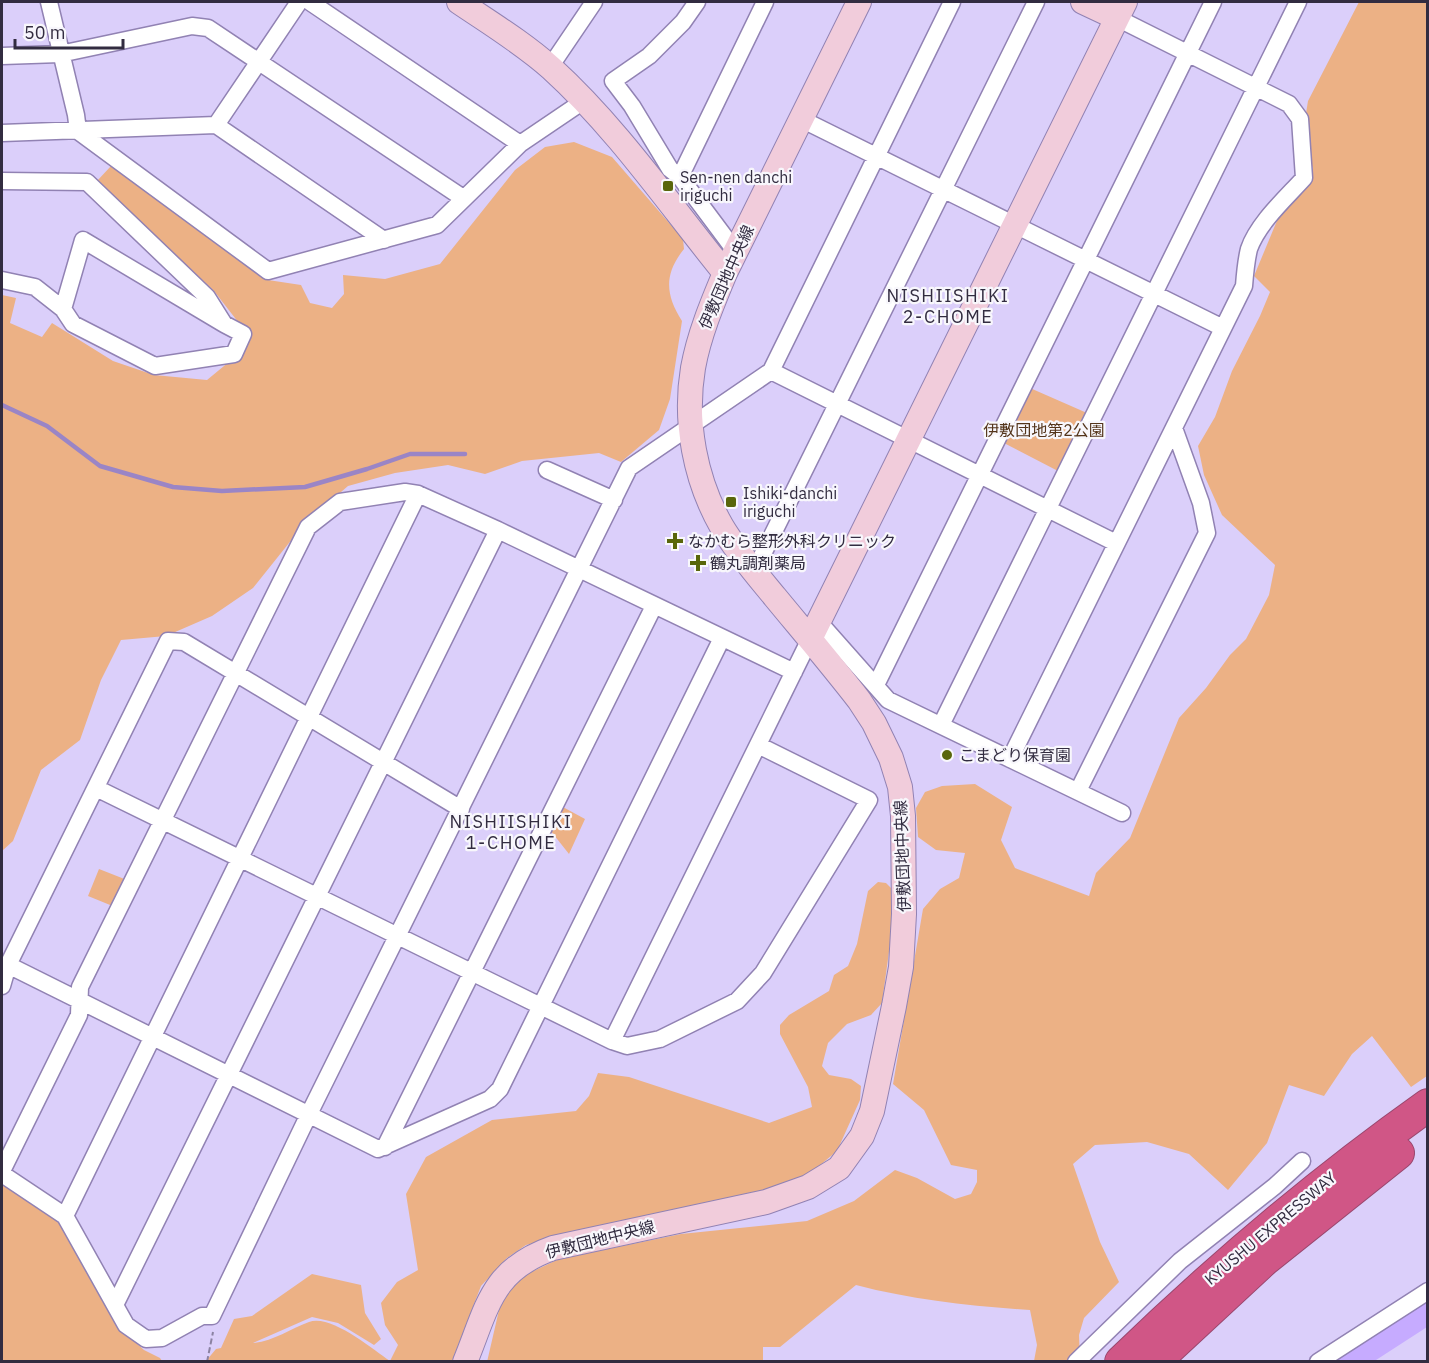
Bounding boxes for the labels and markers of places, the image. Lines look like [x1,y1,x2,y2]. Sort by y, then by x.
place label: Sen-nen danchi iriguchi [680,167,792,205]
marker: Sen-nen danchi iriguchi [661,179,675,193]
place label: Ishiki-danchi iriguchi [743,483,837,521]
marker: Ishiki-danchi iriguchi [724,495,738,509]
place label: なかむら整形外科クリニック [688,531,896,551]
marker: なかむら整形外科クリニック [666,532,684,550]
place label: 鶴丸調剤薬局 [710,553,806,573]
marker: 鶴丸調剤薬局 [691,556,705,570]
place label: こまどり保育園 [959,745,1071,765]
marker: こまどり保育園 [940,748,954,762]

